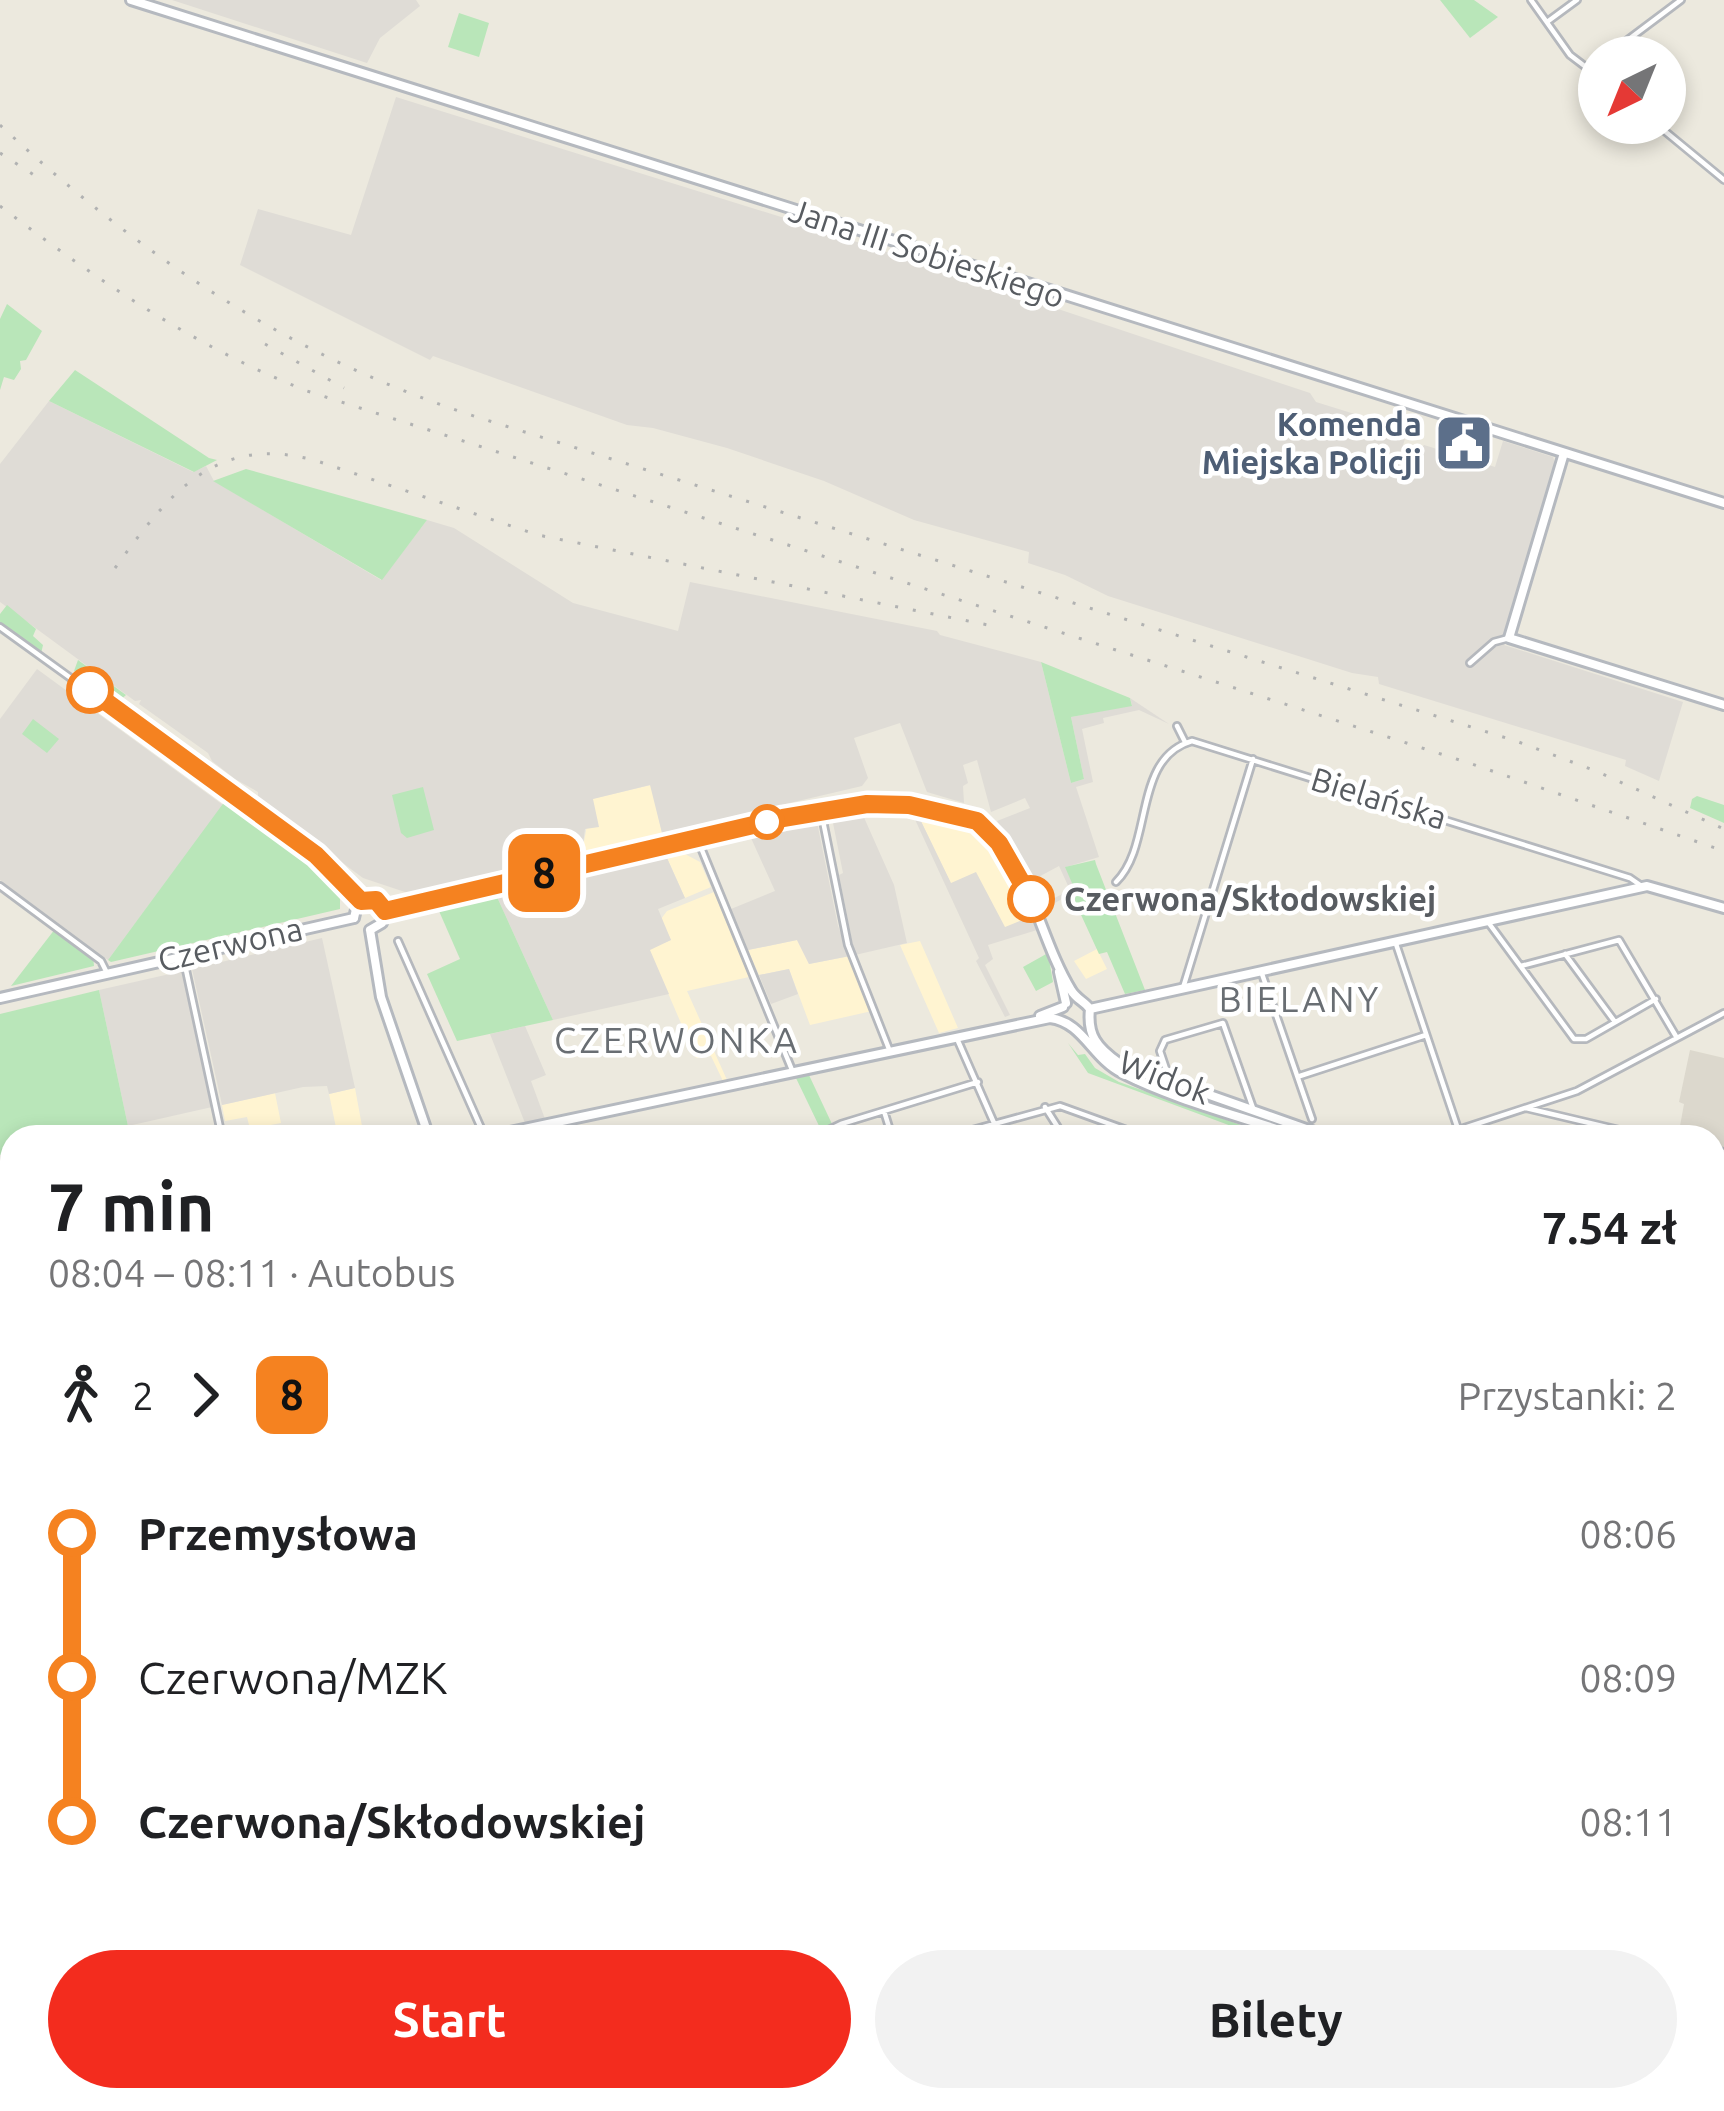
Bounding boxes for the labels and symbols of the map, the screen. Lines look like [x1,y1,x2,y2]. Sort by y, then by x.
north arrow [1578,36,1686,144]
street label: Jana III Sobieskiego [785,191,1069,314]
place label: Komenda Miejska Policji [1202,405,1422,480]
public building icon: Komenda Miejska Policji [1433,412,1495,474]
unlabelled marker [68,668,112,712]
street label: Bielańska [1307,759,1451,836]
unlabelled marker [751,806,783,838]
line badge: 8 [505,834,583,912]
marker: Czerwona/Skłodowskiej [1009,877,1053,921]
place label: Czerwona/Skłodowskiej [1064,880,1436,917]
street label: Czerwona [154,909,306,978]
district label: BIELANY [1219,978,1381,1019]
district label: CZERWONKA [554,1019,800,1060]
street label: Widok [1114,1042,1216,1111]

